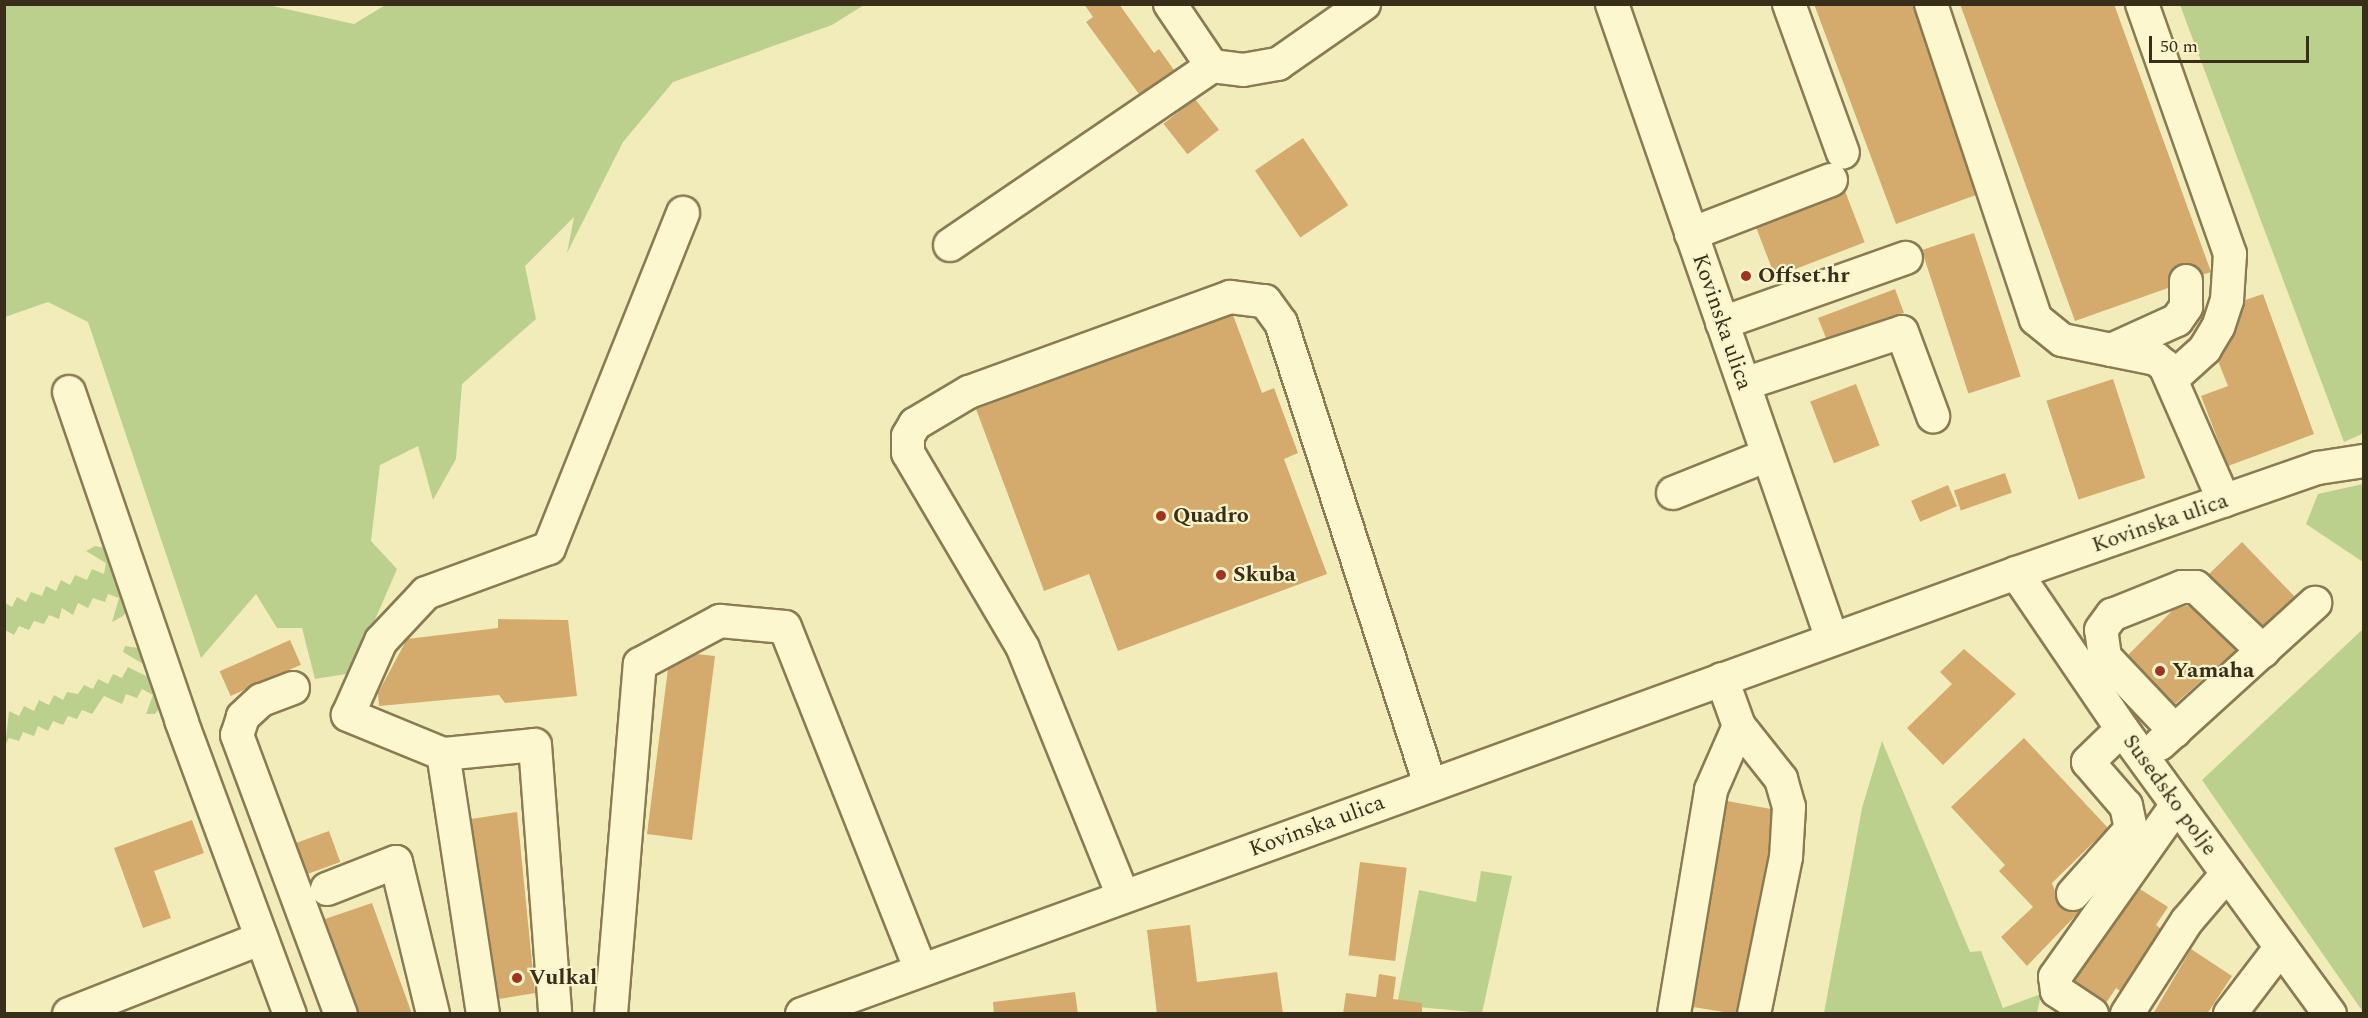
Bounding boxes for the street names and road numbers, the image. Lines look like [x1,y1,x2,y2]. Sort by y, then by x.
street label: Kovinska ulica [1686,250,1758,394]
street label: Kovinska ulica [2088,487,2232,559]
street label: Susedsko polje [2117,729,2223,861]
street label: Kovinska ulica [1246,789,1388,863]

